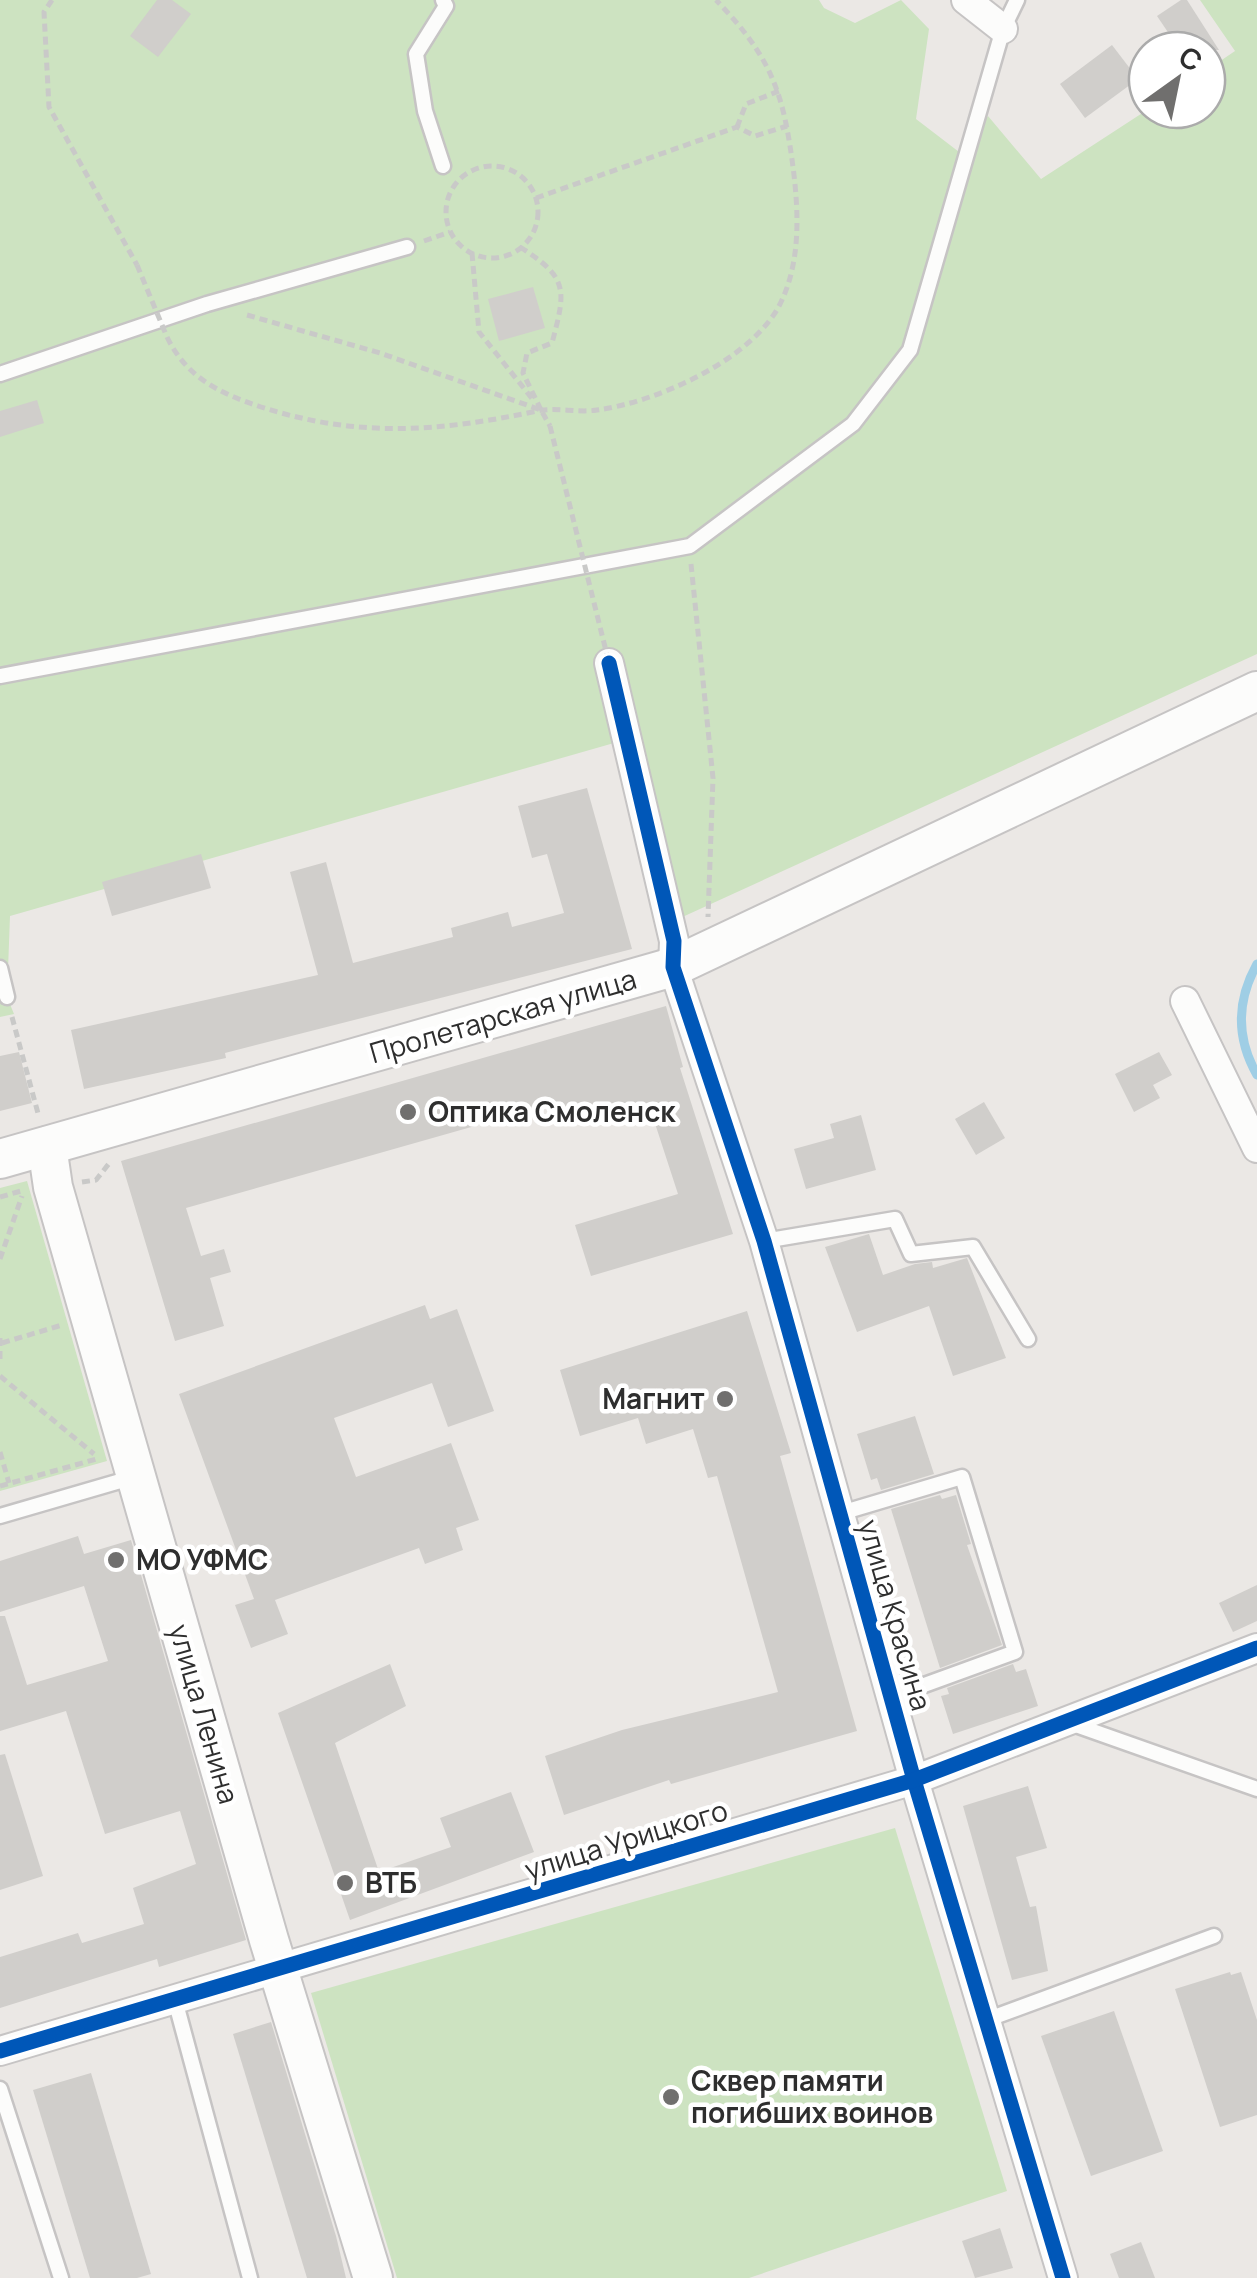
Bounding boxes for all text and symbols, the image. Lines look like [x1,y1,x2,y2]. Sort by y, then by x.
north arrow [1127,30,1227,130]
text: С [1172,37,1210,80]
street label: Пролетарская улица [365,959,640,1071]
place label: Оптика Смоленск [428,1092,676,1130]
marker: Оптика Смоленск [397,1101,419,1123]
place label: Магнит [602,1379,705,1417]
marker: Магнит [714,1388,736,1410]
street label: улица Красина [851,1515,941,1715]
place label: МО УФМС [136,1540,269,1578]
marker: МО УФМС [105,1549,127,1571]
street label: улица Ленина [161,1619,249,1808]
street label: улица Урицкого [520,1790,732,1888]
place label: ВТБ [365,1863,417,1901]
marker: ВТБ [334,1872,356,1894]
place label: Сквер памяти погибших воинов [691,2061,933,2131]
marker: Сквер памяти погибших воинов [660,2086,682,2108]

